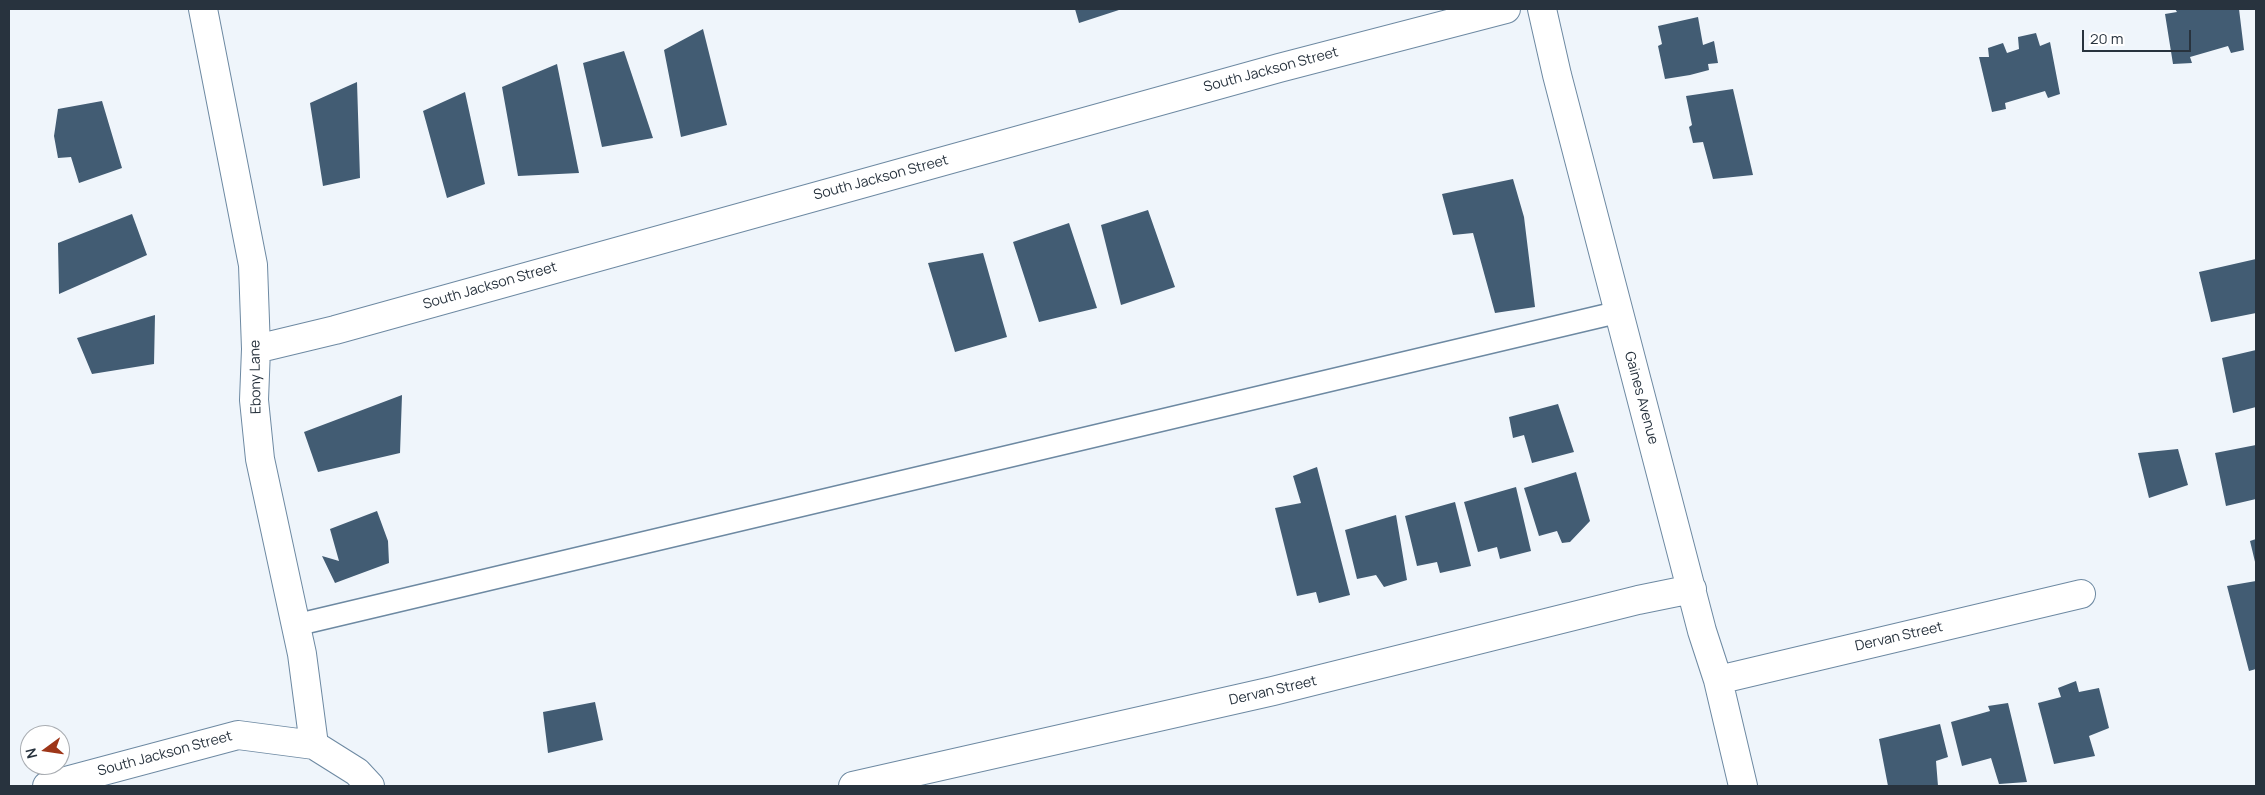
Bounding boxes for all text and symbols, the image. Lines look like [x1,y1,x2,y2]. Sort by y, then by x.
scale bar [2085,20,2194,52]
text: 20 m [2090,28,2123,49]
street label: South Jackson Street [1202,44,1340,96]
street label: South Jackson Street [812,152,950,204]
street label: South Jackson Street [421,259,559,313]
street label: Ebony Lane [247,340,265,414]
street label: Gaines Avenue [1621,350,1661,446]
street label: Dervan Street [1854,619,1944,655]
street label: Dervan Street [1228,673,1318,709]
north arrow [20,725,70,775]
street label: South Jackson Street [96,728,234,780]
text: N [20,746,41,761]

